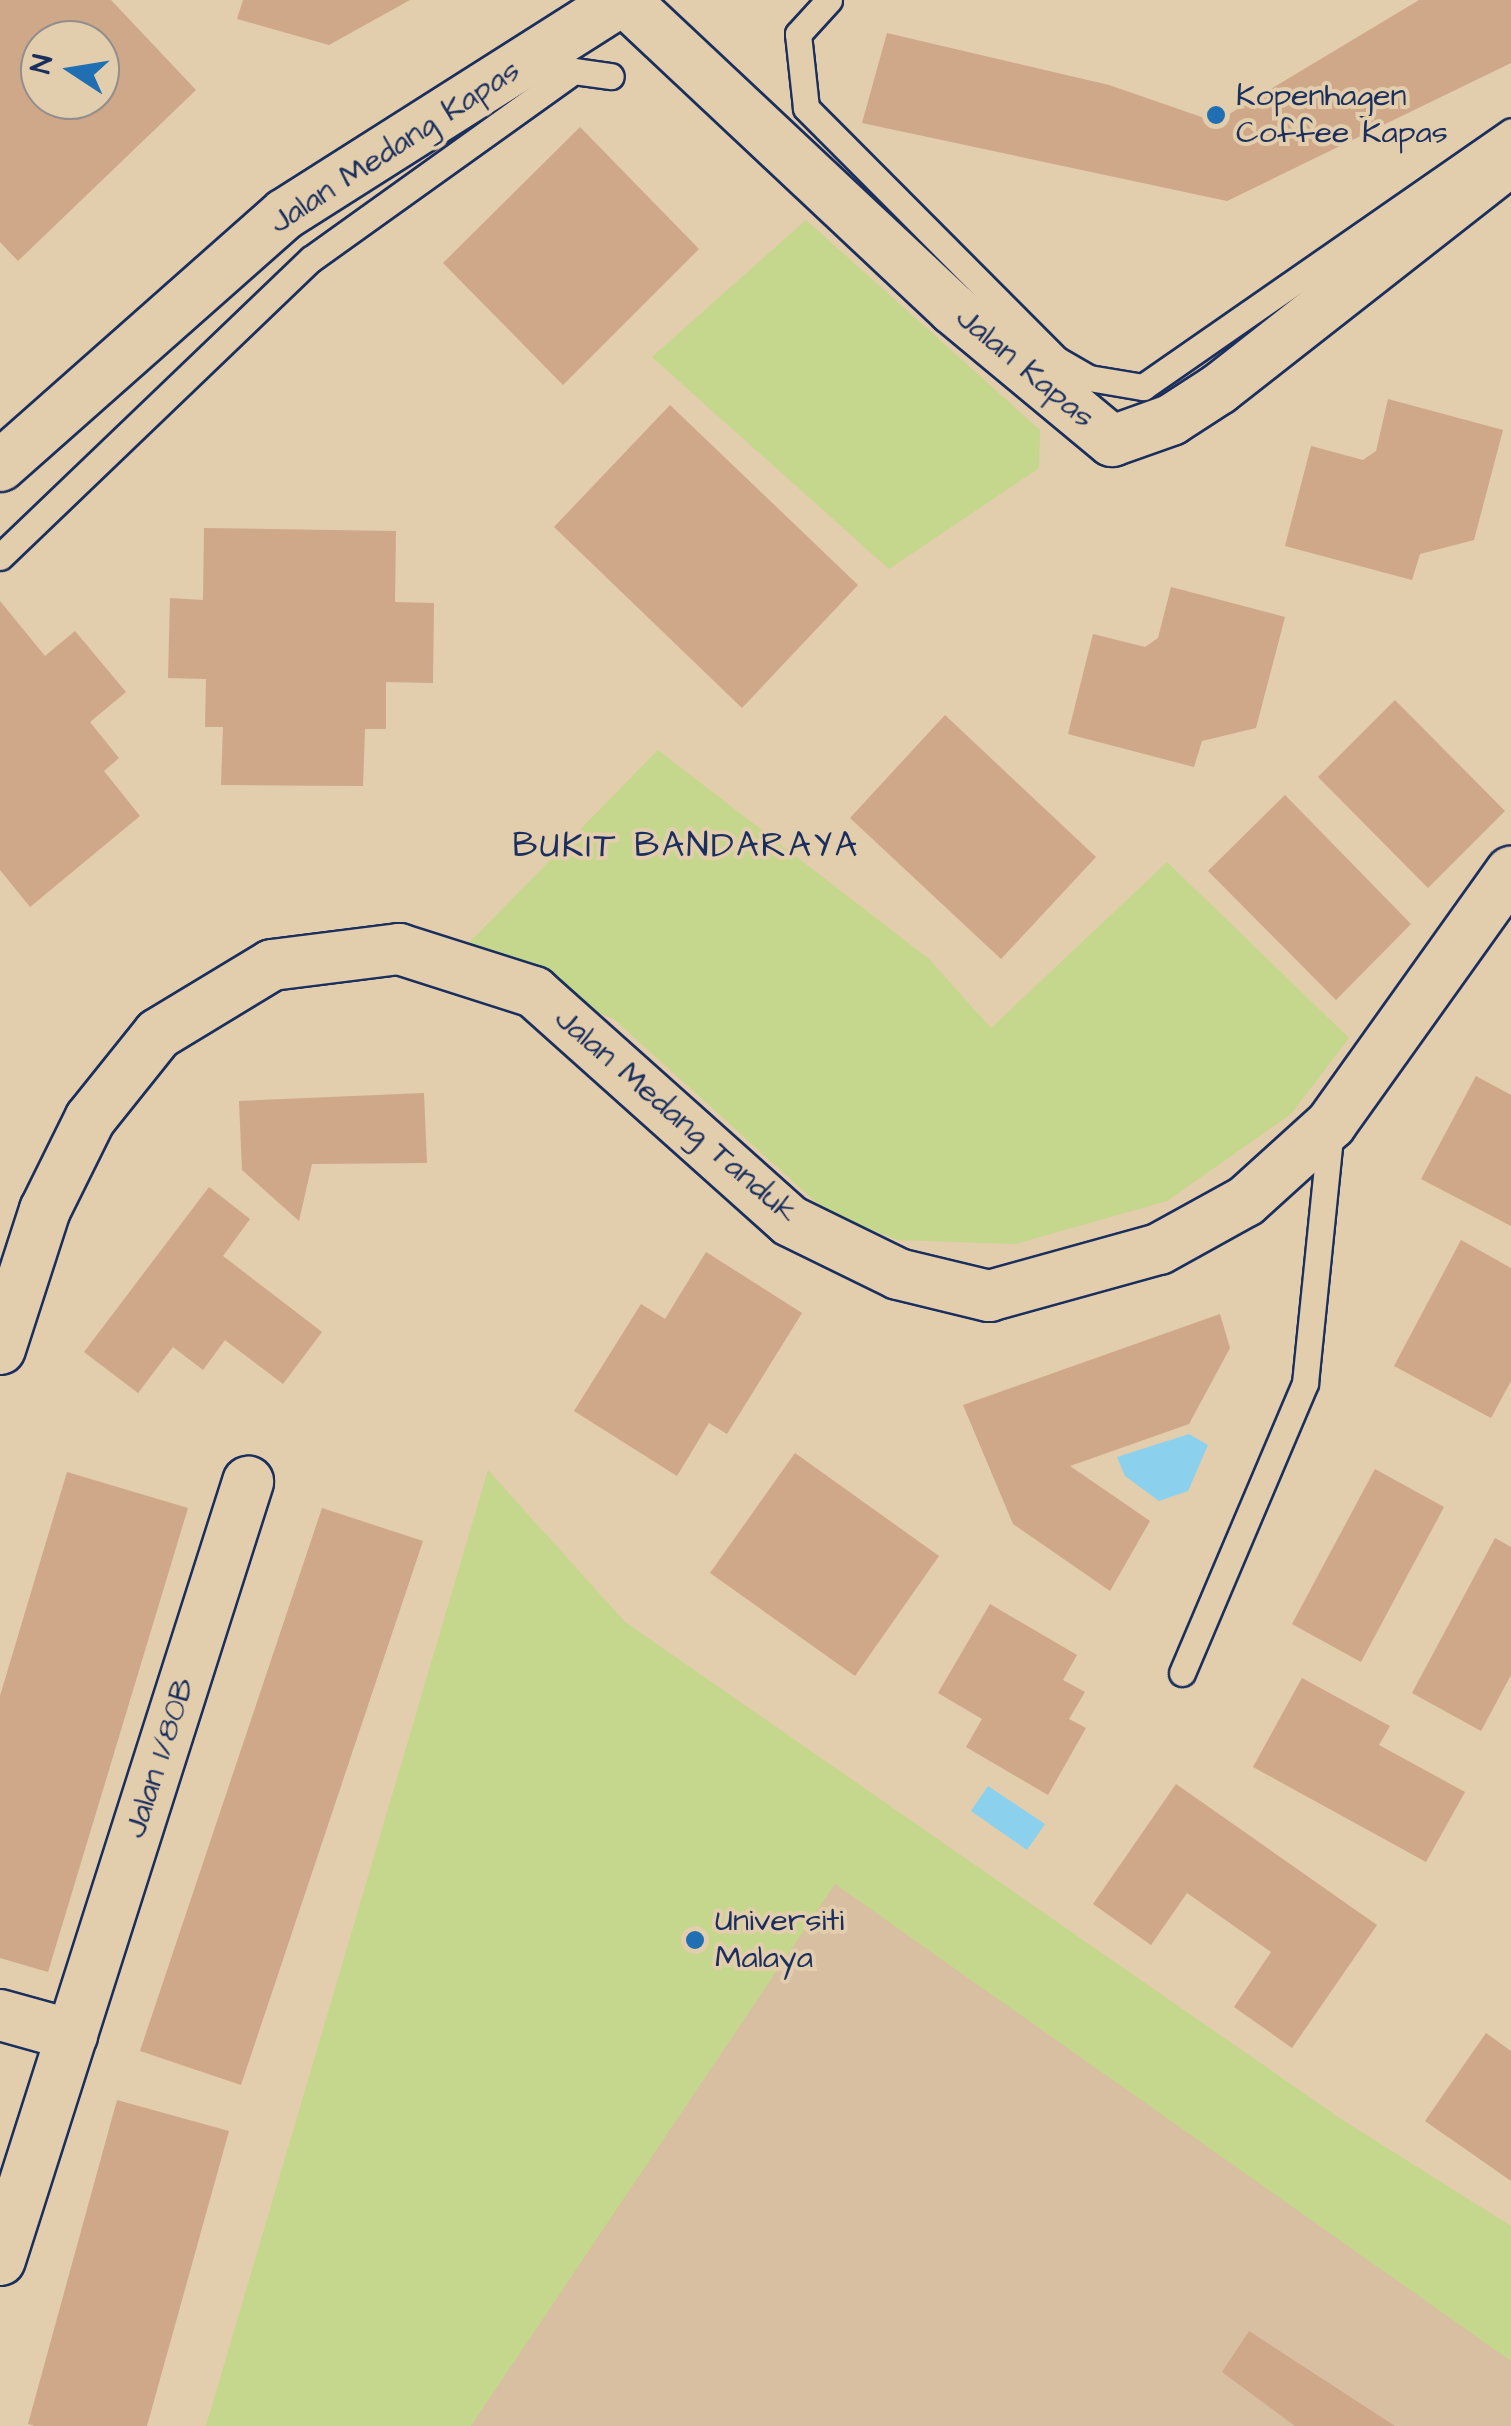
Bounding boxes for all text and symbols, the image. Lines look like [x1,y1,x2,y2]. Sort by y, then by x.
north arrow [20,20,120,120]
text: N [21,51,63,77]
street label: Jalan Medang Kapas [263,52,527,242]
place label: Kopenhagen Coffee Kapas [1236,78,1448,153]
marker: Kopenhagen Coffee Kapas [1205,104,1227,126]
street label: Jalan Kapas [948,299,1102,437]
district label: BUKIT BANDARAYA [512,825,860,867]
street label: Jalan Medang Tanduk [547,1000,805,1232]
street label: Jalan 1/80B [116,1673,204,1843]
place label: Universiti Malaya [715,1903,844,1978]
marker: Universiti Malaya [684,1929,706,1951]

